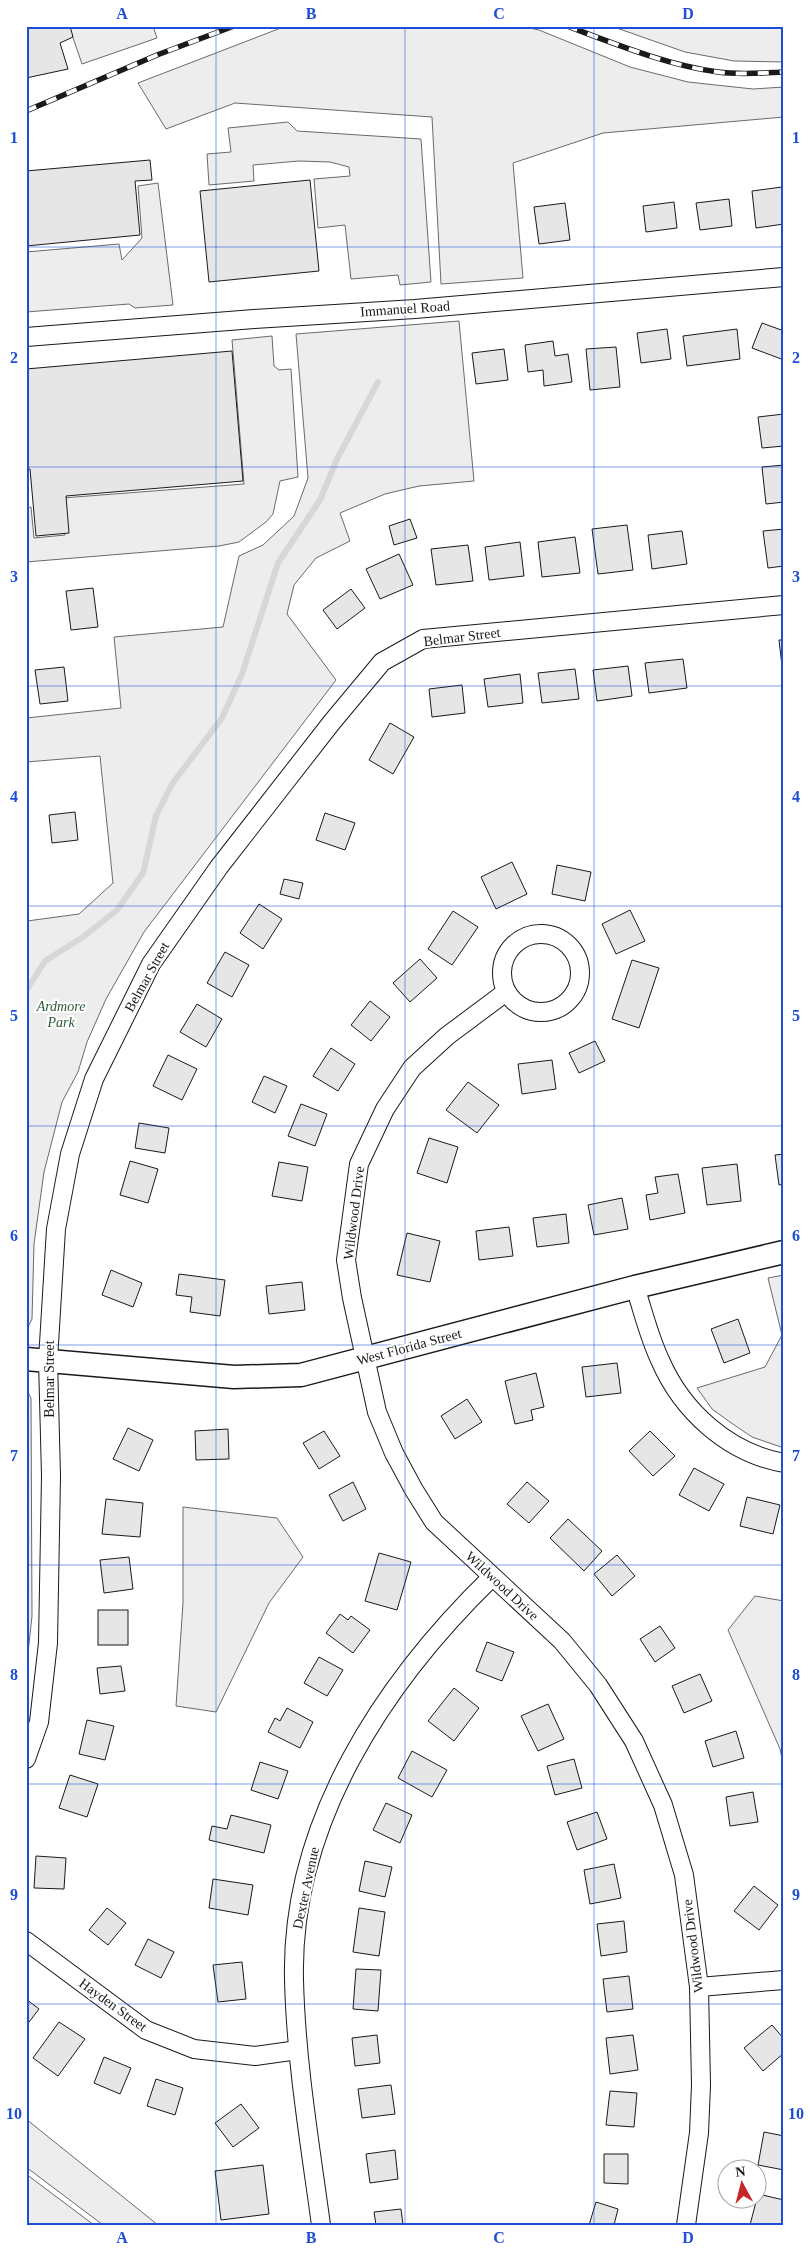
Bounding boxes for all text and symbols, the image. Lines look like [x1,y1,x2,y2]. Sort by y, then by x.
text: A [116,5,128,22]
text: B [306,5,317,22]
text: C [493,5,505,22]
text: D [682,5,694,22]
text: 1 [10,129,18,146]
text: 1 [792,129,800,146]
street label: Immanuel Road [360,298,450,320]
text: 2 [10,349,18,366]
text: 2 [792,349,800,366]
text: 3 [10,568,18,585]
text: 3 [792,568,800,585]
street label: Belmar Street [423,625,501,649]
text: 4 [10,788,18,805]
text: 4 [792,788,800,805]
street label: Belmar Street [122,939,172,1014]
park label: Ardmore Park [36,999,85,1030]
text: 5 [10,1007,18,1024]
text: 5 [792,1007,800,1024]
street label: Wildwood Drive [341,1165,367,1261]
text: 6 [10,1227,18,1244]
text: 6 [792,1227,800,1244]
street label: West Florida Street [355,1326,463,1368]
street label: Belmar Street [42,1340,57,1418]
text: 7 [10,1447,18,1464]
text: 7 [792,1447,800,1464]
street label: Wildwood Drive [463,1548,541,1624]
text: 8 [10,1666,18,1683]
text: 8 [792,1666,800,1683]
street label: Dexter Avenue [290,1846,322,1930]
text: 9 [10,1886,18,1903]
text: 9 [792,1886,800,1903]
street label: Wildwood Drive [680,1898,706,1994]
street label: Hayden Street [76,1976,150,2035]
text: 10 [6,2105,22,2122]
text: 10 [788,2105,804,2122]
north arrow [718,2158,768,2208]
text: N [735,2164,746,2180]
text: A [116,2229,128,2246]
text: B [306,2229,317,2246]
text: C [493,2229,505,2246]
text: D [682,2229,694,2246]

